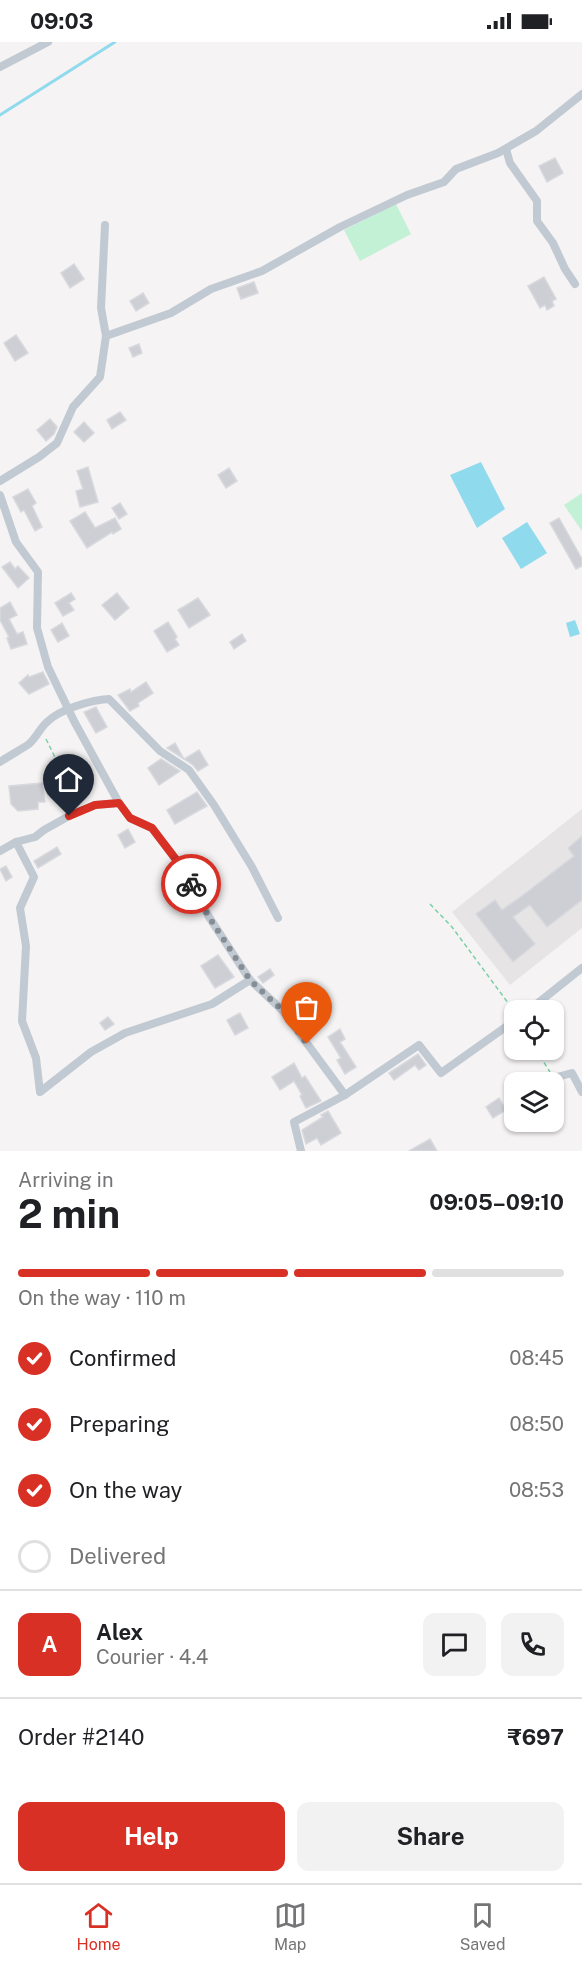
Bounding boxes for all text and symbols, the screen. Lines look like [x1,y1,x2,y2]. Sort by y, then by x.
text: 09:03 [30,8,93,34]
pin [43,754,94,816]
icon: home [52,763,85,796]
courier [161,854,221,914]
icon: bike [175,868,208,901]
pin [281,982,332,1044]
icon: bag [290,991,323,1024]
map controls [504,1000,564,1132]
button: locate [504,1000,564,1060]
button: layers [504,1072,564,1132]
text: Arriving in [18,1168,113,1192]
text: 09:05–09:10 [429,1189,564,1215]
text: 2 min [18,1191,120,1237]
text: On the way · 110 m [18,1286,186,1310]
icon: check [18,1342,51,1375]
text: Confirmed [69,1345,176,1371]
text: 08:45 [509,1346,564,1370]
icon: check [18,1408,51,1441]
text: Preparing [69,1411,170,1437]
text: 08:50 [509,1412,564,1436]
icon: check [18,1474,51,1507]
text: On the way [69,1477,182,1503]
text: 08:53 [509,1478,564,1502]
text: Delivered [69,1543,166,1569]
button: chat [423,1613,486,1676]
button: phone [501,1613,564,1676]
text: Alex [96,1619,143,1645]
text: A [42,1631,57,1657]
text: Courier · 4.4 [96,1645,208,1669]
text: Order #2140 [18,1724,145,1750]
text: ₹697 [507,1724,564,1750]
button: Help [18,1802,285,1871]
button: Share [297,1802,564,1871]
tab: Home [77,1899,121,1954]
tab: Map [274,1899,307,1954]
tab: Saved [460,1899,505,1954]

